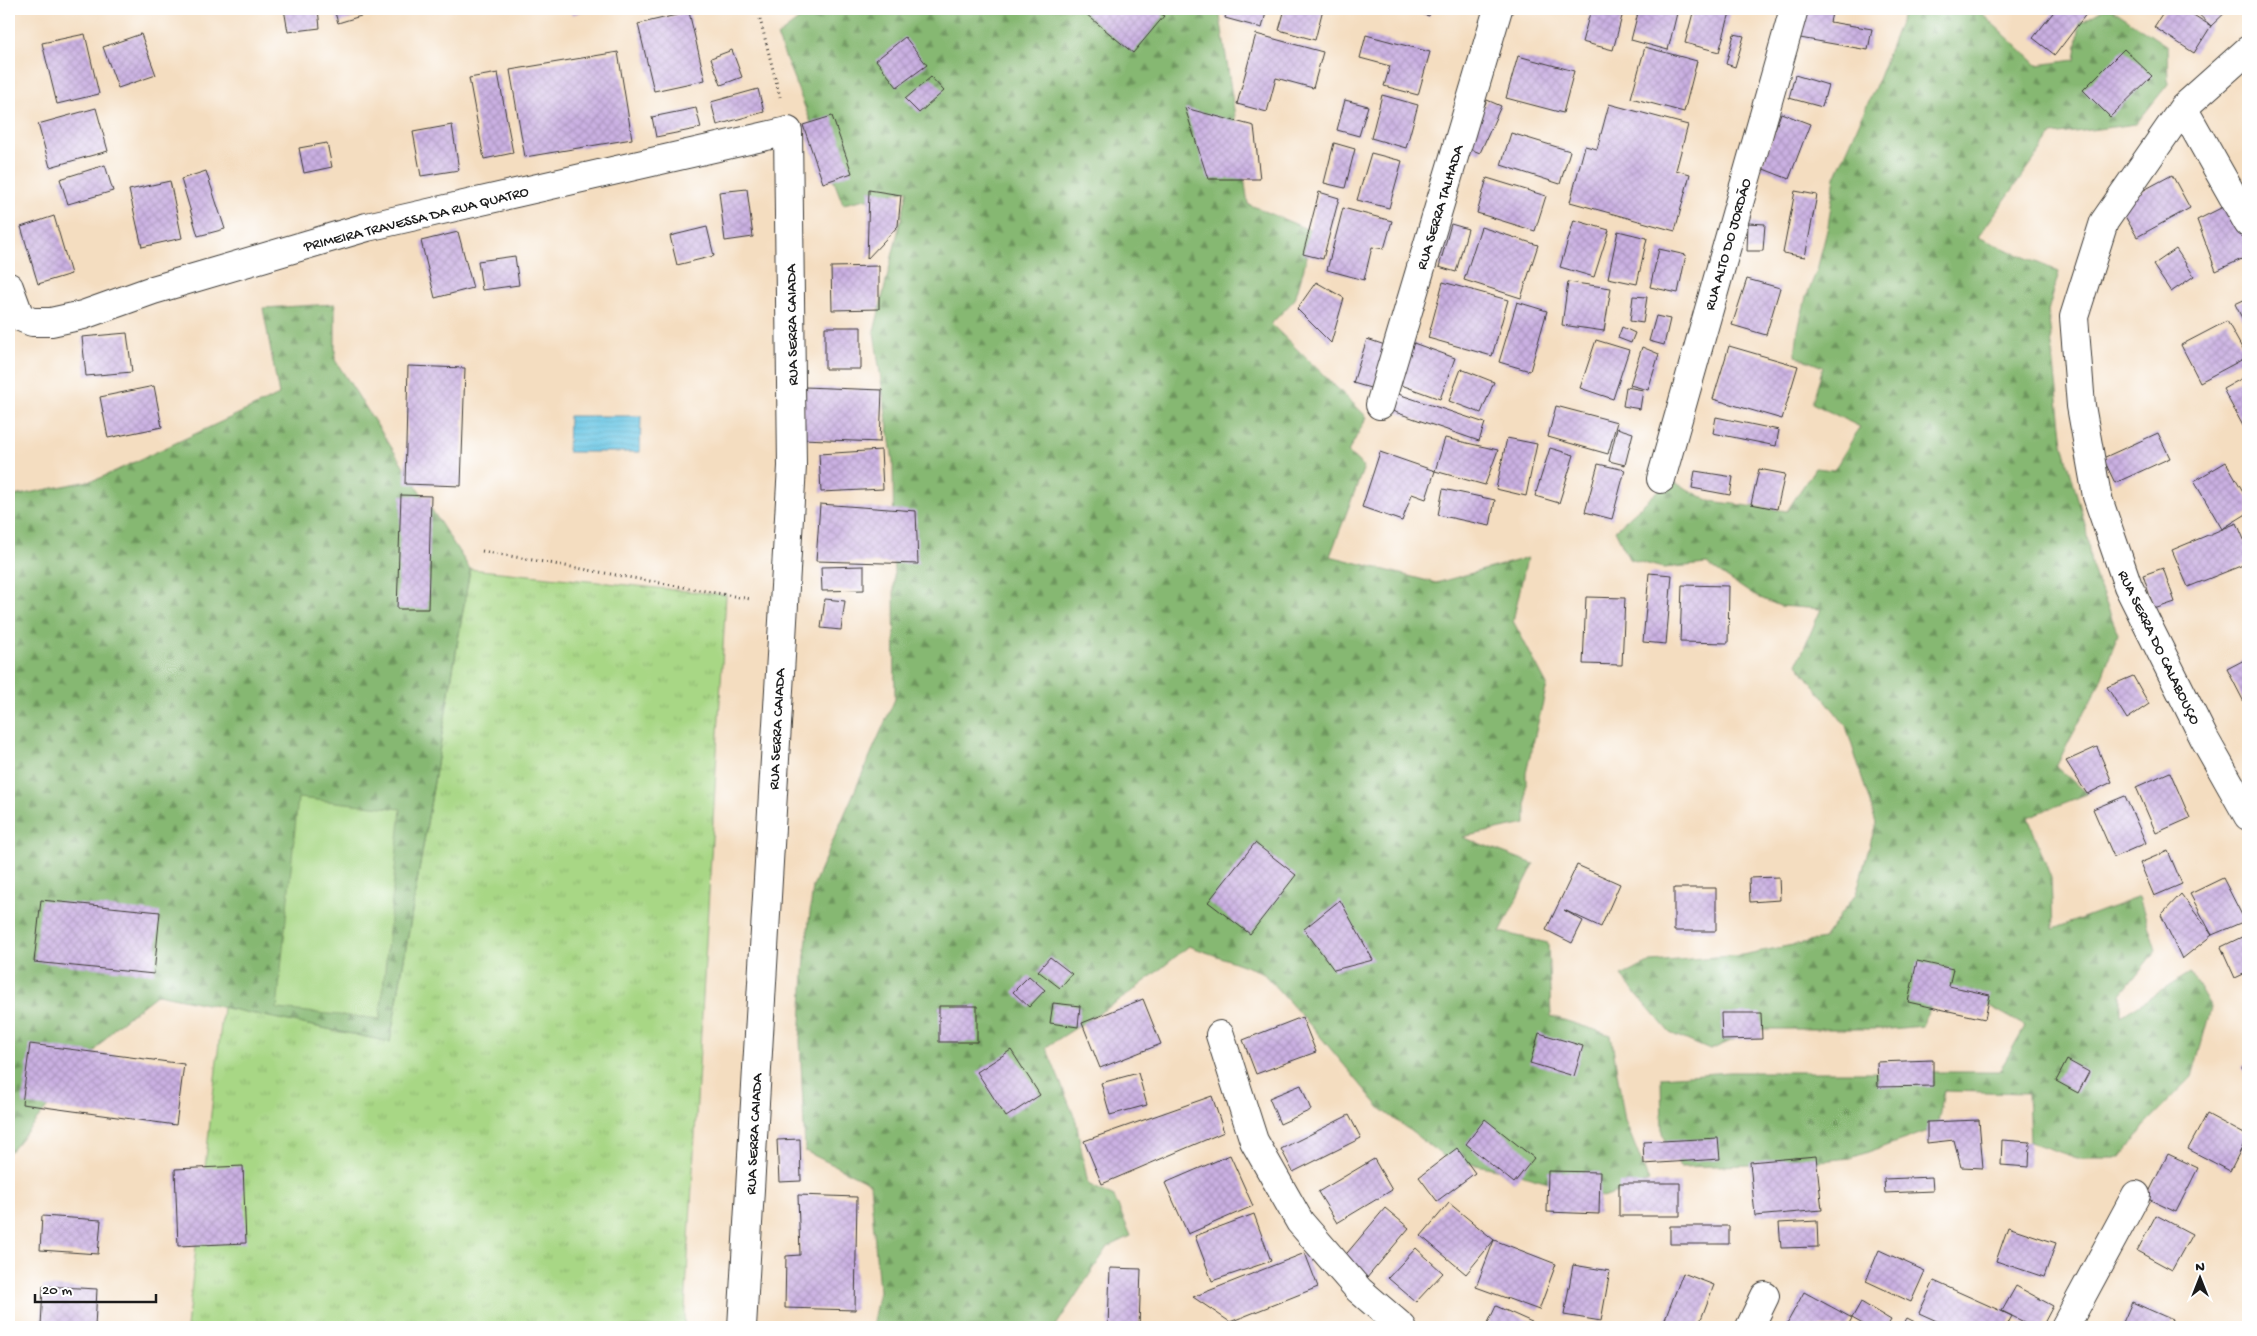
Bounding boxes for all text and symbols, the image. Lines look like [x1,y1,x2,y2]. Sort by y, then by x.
street label: RUA SERRA TALHADA [1413,142,1469,272]
street label: RUA ALTO DO JORDÃO [1701,176,1756,313]
street label: PRIMEIRA TRAVESSA DA RUA QUATRO [301,183,531,257]
street label: RUA SERRA CAIADA [783,263,803,386]
street label: RUA SERRA DO CALABOUÇO [2113,568,2203,728]
street label: RUA SERRA CAIADA [766,667,790,790]
street label: RUA SERRA CAIADA [743,1072,767,1195]
north arrow [2174,1254,2224,1304]
text: N [2195,1259,2205,1276]
scale bar [35,1271,156,1303]
text: 20 m [42,1282,72,1300]

